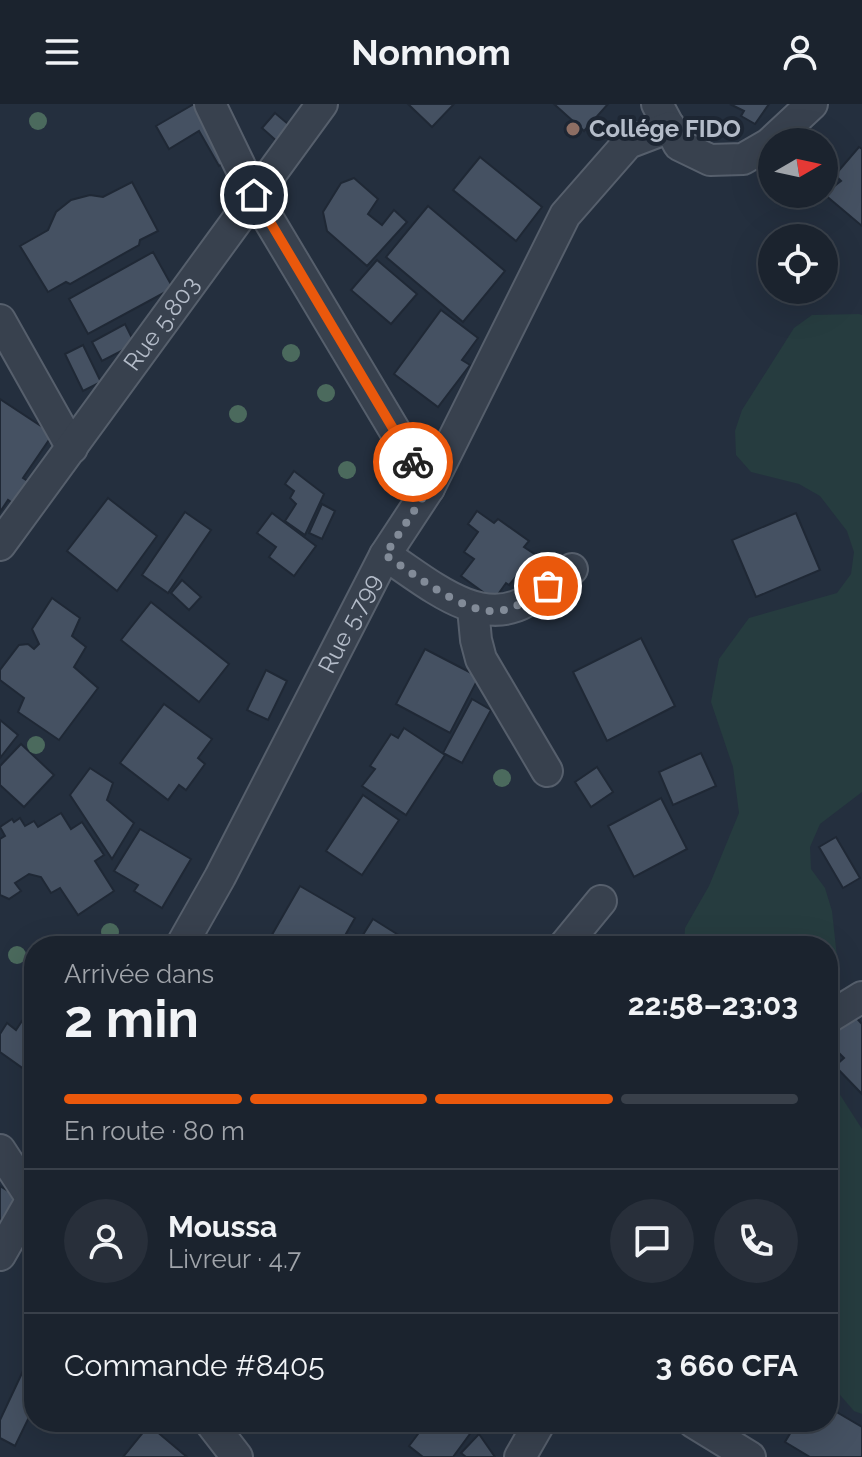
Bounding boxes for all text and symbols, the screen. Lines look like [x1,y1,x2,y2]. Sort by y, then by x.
icon: menu [40,30,84,74]
icon: person [778,30,822,74]
text: Nomnom [351,31,511,73]
place label: Collége FIDO [589,114,741,143]
marker: Collége FIDO [564,120,582,138]
north arrow [758,128,838,208]
map controls [758,128,838,304]
pin [220,161,288,229]
icon: home [232,173,276,217]
button: locate [758,224,838,304]
street label: Rue 5.803 [117,271,205,376]
courier [373,422,453,502]
icon: bike [391,440,435,484]
pin [514,552,582,620]
icon: bag [526,564,570,608]
street label: Rue 5.799 [312,569,387,678]
text: Arrivée dans [64,959,214,989]
text: 22:58–23:03 [628,987,798,1022]
text: 2 min [64,988,199,1049]
text: En route · 80 m [64,1116,245,1146]
button: person [64,1199,148,1283]
button: chat [610,1199,694,1283]
button: phone [714,1199,798,1283]
text: Moussa [168,1209,277,1244]
text: Livreur · 4.7 [168,1244,301,1274]
text: Commande #8405 [64,1348,325,1383]
text: 3 660 CFA [656,1348,798,1383]

